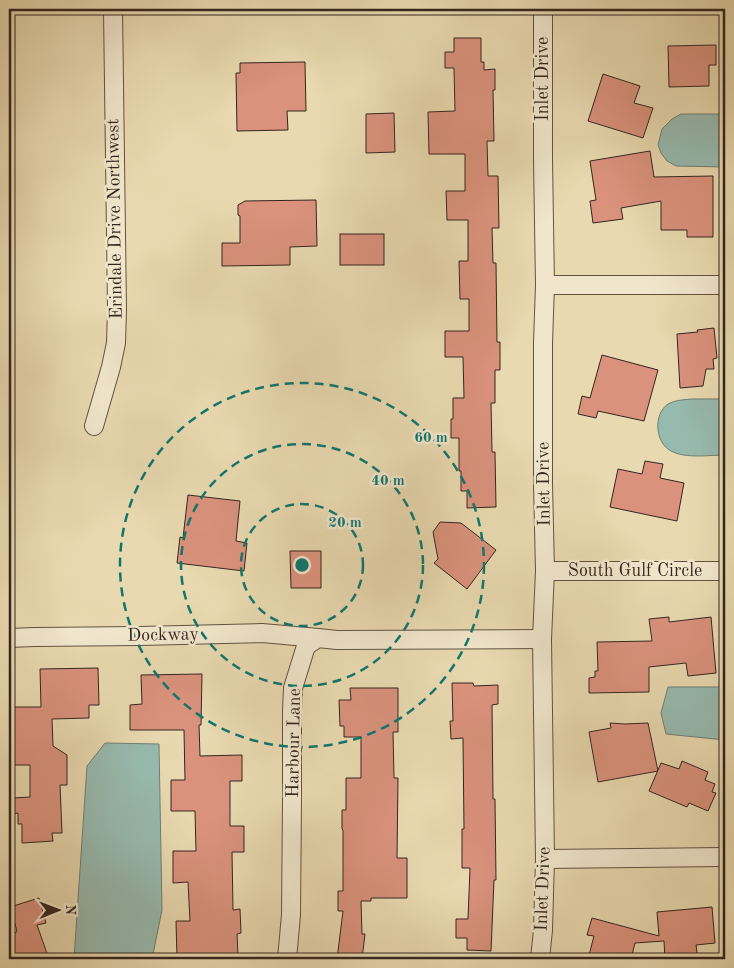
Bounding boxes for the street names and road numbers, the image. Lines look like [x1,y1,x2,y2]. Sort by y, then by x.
street label: Inlet Drive [534,37,552,121]
street label: Erindale Drive Northwest [104,118,126,320]
street label: Inlet Drive [534,442,554,526]
street label: South Gulf Circle [568,562,702,580]
street label: Dockway [127,625,199,645]
street label: Harbour Lane [284,688,304,798]
street label: Inlet Drive [533,846,553,932]

